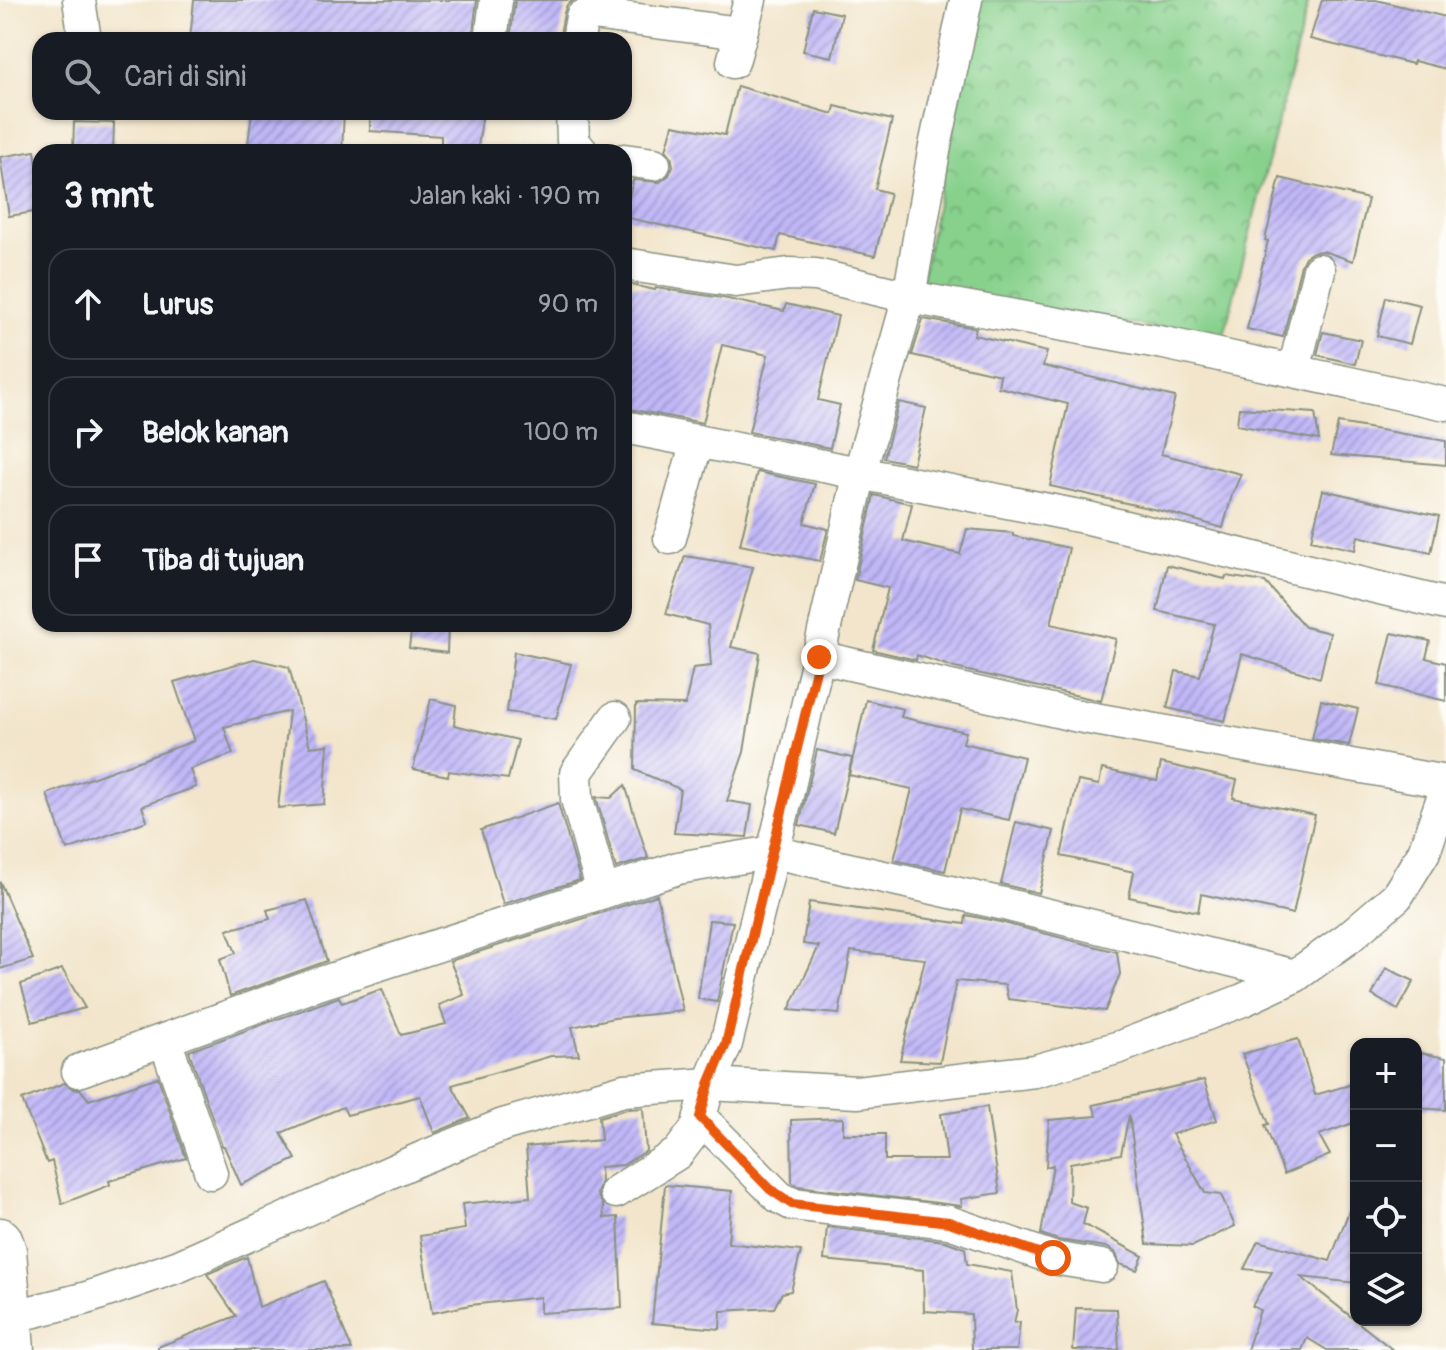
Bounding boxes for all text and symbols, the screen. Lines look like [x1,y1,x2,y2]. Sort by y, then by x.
search box [32,32,632,120]
icon: search [60,54,104,98]
text: Cari di sini [124,58,246,95]
text: 3 mnt [64,175,153,218]
text: Jalan kaki · 190 m [409,180,600,212]
icon: ahead [66,282,110,326]
text: Lurus [142,286,213,323]
text: 90 m [538,288,598,320]
icon: right [66,410,110,454]
text: Belok kanan [142,414,289,451]
text: 100 m [524,416,598,448]
icon: arrive [66,538,110,582]
text: Tiba di tujuan [142,542,304,579]
route end [801,639,837,675]
map controls [1350,1038,1422,1326]
button: + [1350,1038,1422,1110]
button: − [1350,1110,1422,1182]
button: locate [1350,1182,1422,1254]
route start [1035,1240,1071,1276]
button: layers [1350,1254,1422,1326]

